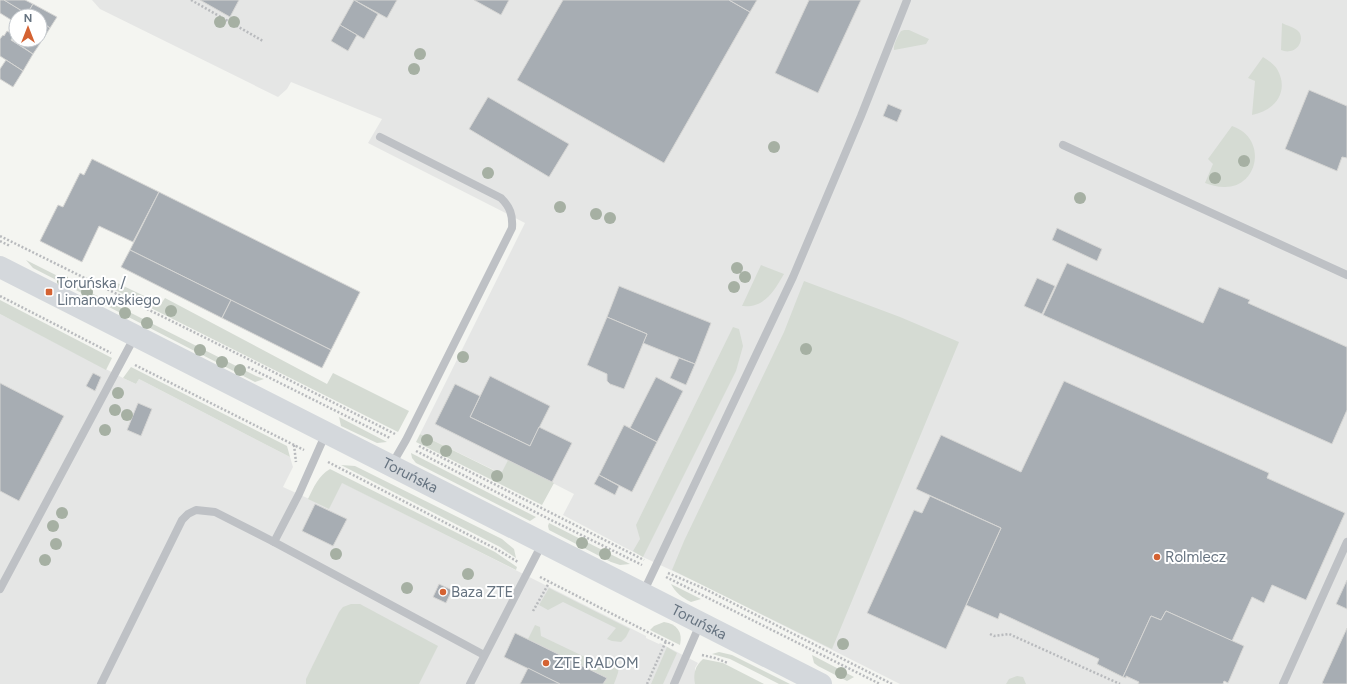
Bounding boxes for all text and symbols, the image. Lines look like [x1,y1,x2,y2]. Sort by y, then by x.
north arrow [8,8,48,48]
text: N [24,12,32,25]
place label: Toruńska / Limanowskiego [57,274,161,309]
marker: Toruńska / Limanowskiego [44,287,54,297]
street label: Toruńska [379,454,441,497]
place label: Rolmlecz [1165,548,1226,566]
marker: Rolmlecz [1152,552,1162,562]
place label: Baza ZTE [451,583,513,601]
marker: Baza ZTE [438,587,448,597]
street label: Toruńska [668,601,730,644]
place label: ZTE RADOM [554,654,639,672]
marker: ZTE RADOM [541,658,551,668]

